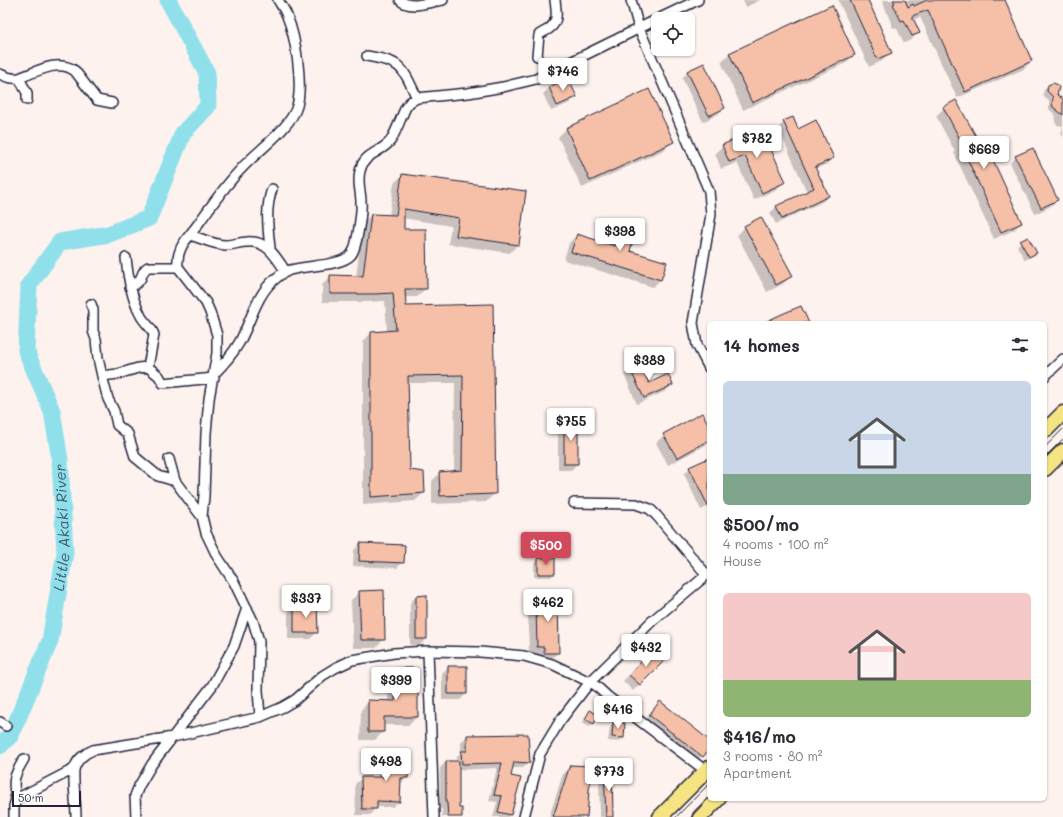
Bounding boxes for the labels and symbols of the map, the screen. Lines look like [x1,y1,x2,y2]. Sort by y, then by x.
pin: $746 [539,58,587,92]
pin: $782 [733,125,781,159]
pin: $669 [960,136,1008,170]
pin: $398 [596,218,644,252]
pin: $389 [625,347,673,381]
pin: $755 [547,408,595,442]
water label: Little Akaki River [48,463,74,592]
pin: $500 [522,532,570,566]
pin: $337 [282,585,330,619]
pin: $462 [524,589,572,623]
pin: $432 [622,634,670,668]
pin: $399 [372,667,420,701]
pin: $416 [594,696,642,730]
pin: $498 [362,748,410,782]
pin: $773 [585,758,633,792]
scale bar [12,789,81,808]

